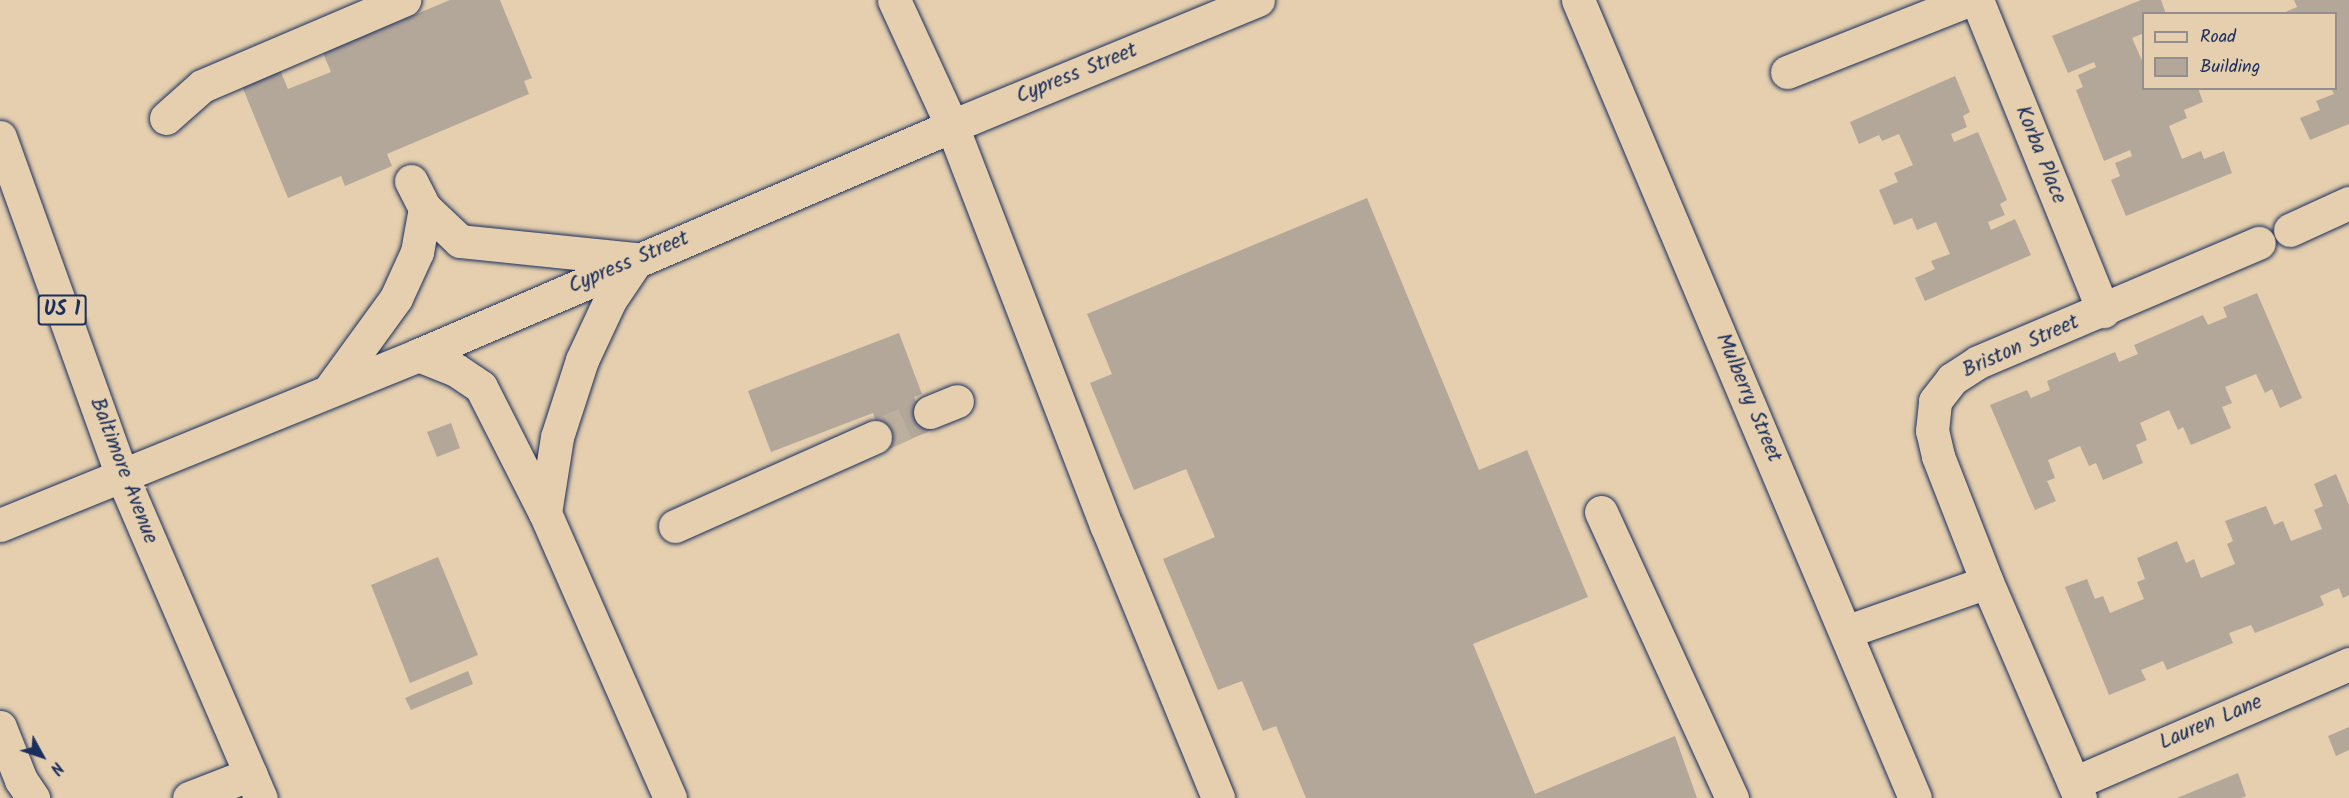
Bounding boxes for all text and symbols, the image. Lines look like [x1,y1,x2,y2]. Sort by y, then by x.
legend [2142,12,2337,90]
text: Road [2200,23,2236,52]
street label: Cypress Street [1013,38,1141,110]
text: Building [2200,53,2260,82]
street label: Korba Place [2009,102,2071,208]
street label: Cypress Street [565,226,693,300]
road number: US 1 [36,293,88,327]
street label: Briston Street [1959,310,2083,384]
street label: Mulberry Street [1709,330,1787,466]
street label: Baltimore Avenue [84,394,162,548]
street label: Lauren Lane [2156,690,2266,756]
north arrow [12,726,72,786]
text: N [43,756,69,780]

